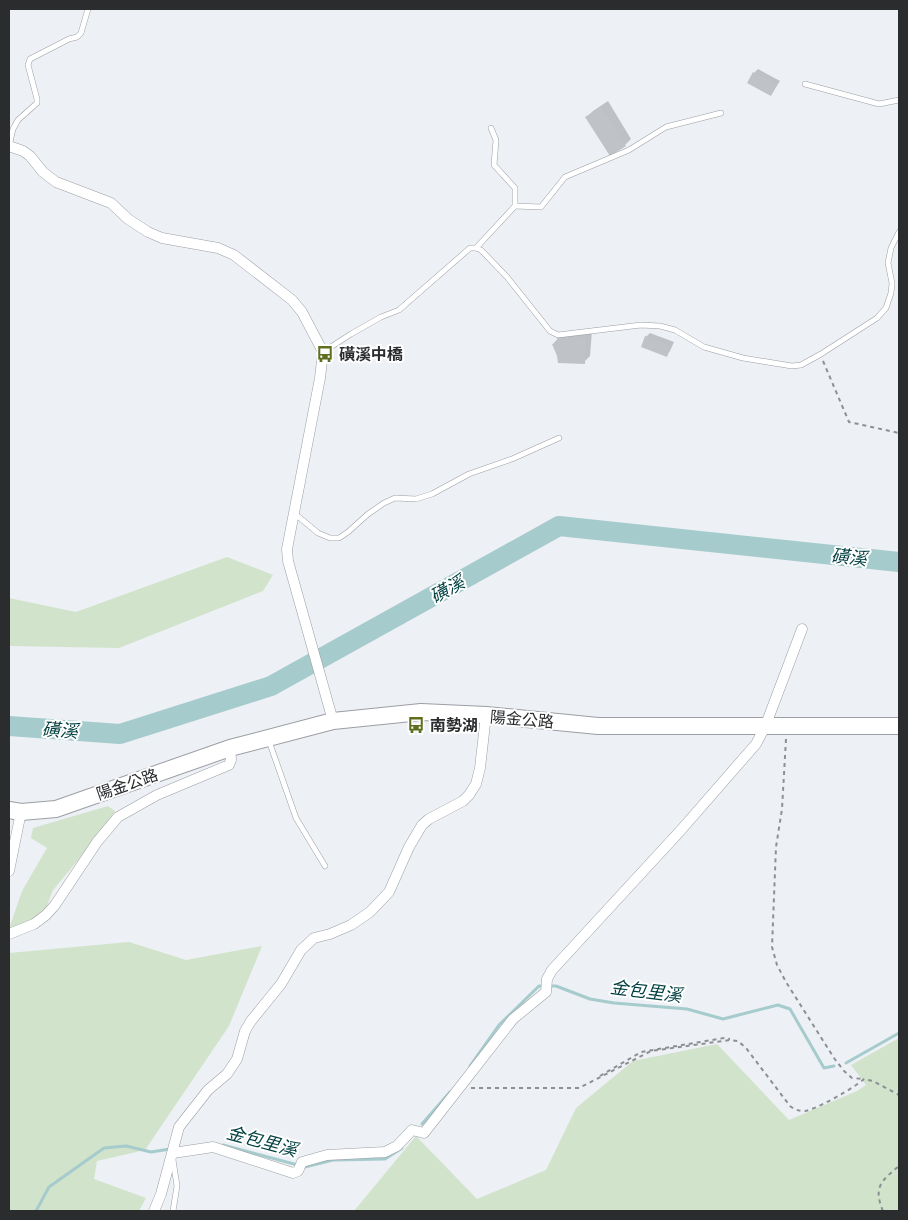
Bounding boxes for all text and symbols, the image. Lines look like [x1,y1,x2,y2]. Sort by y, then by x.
bus stop icon: 磺溪中橋 [315,344,335,364]
place label: 磺溪中橋 [339,344,403,364]
water label: 磺溪 [830,544,871,571]
water label: 磺溪 [426,569,471,608]
street label: 陽金公路 [489,706,555,732]
bus stop icon: 南勢湖 [406,715,426,735]
place label: 南勢湖 [430,715,478,735]
water label: 磺溪 [41,717,82,743]
street label: 陽金公路 [93,764,161,804]
water label: 金包里溪 [609,975,686,1007]
water label: 金包里溪 [224,1121,303,1162]

